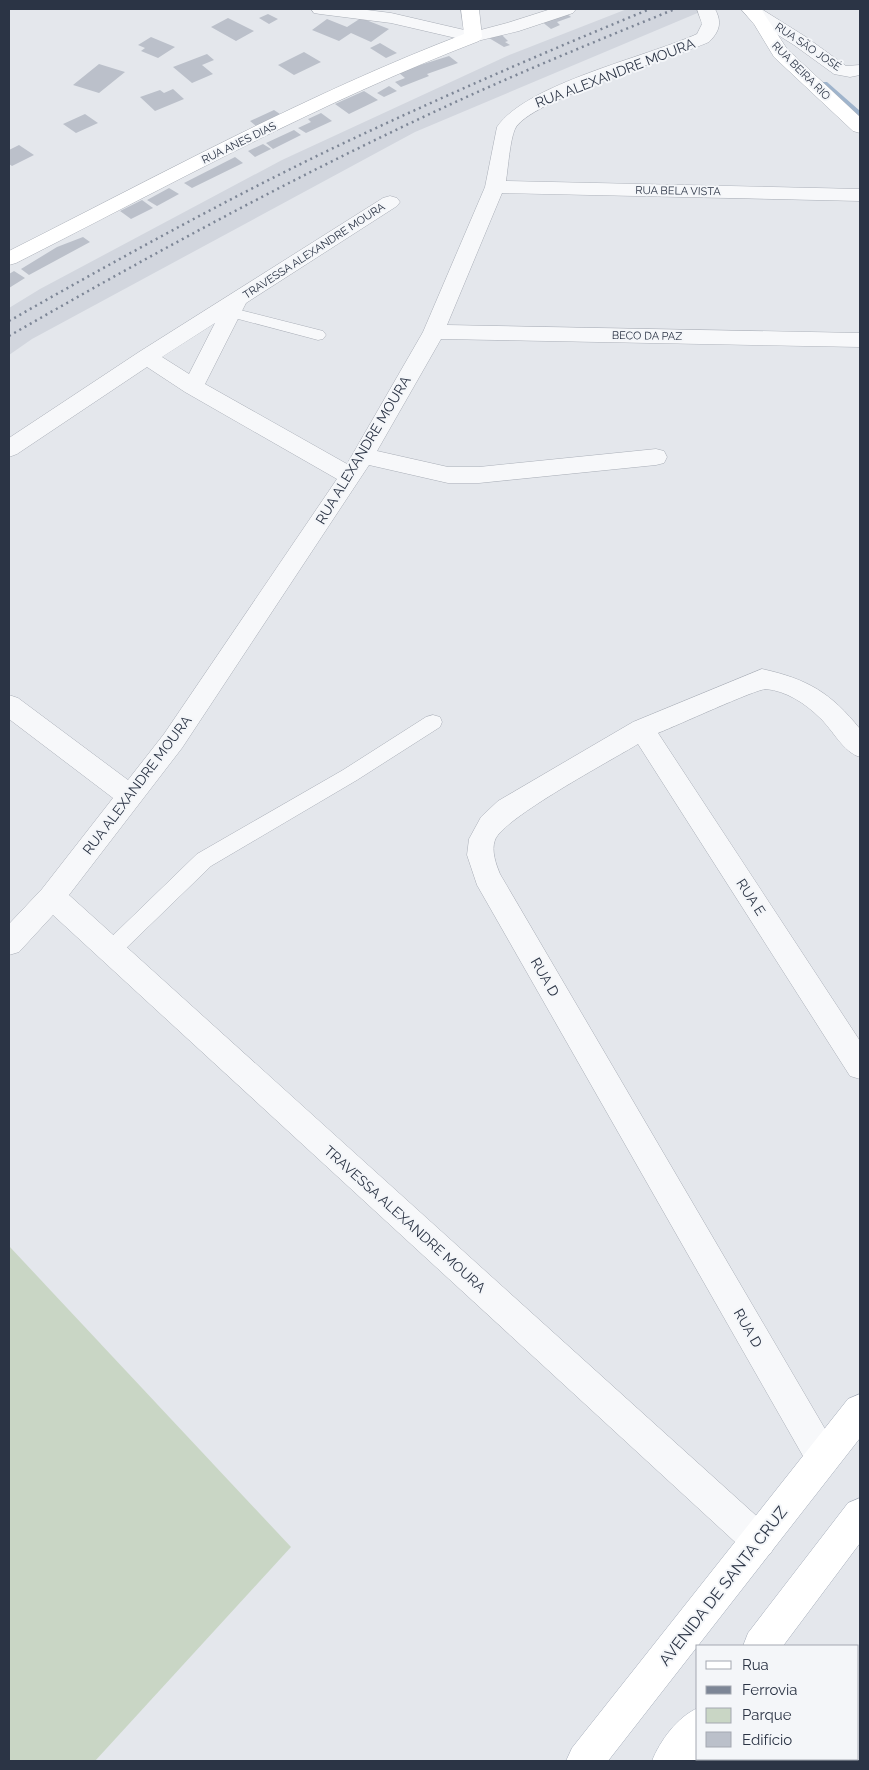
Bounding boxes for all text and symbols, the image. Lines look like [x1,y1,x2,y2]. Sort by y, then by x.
street label: RUA SÃO JOSÉ [773,19,844,74]
street label: RUA ALEXANDRE MOURA [533,35,698,111]
street label: RUA BEIRA RIO [769,39,833,103]
street label: RUA ANES DIAS [200,119,279,167]
street label: RUA BELA VISTA [635,184,721,198]
street label: TRAVESSA ALEXANDRE MOURA [241,200,388,302]
street label: BECO DA PAZ [612,329,682,343]
street label: RUA ALEXANDRE MOURA [312,373,414,527]
street label: RUA ALEXANDRE MOURA [79,712,195,858]
street label: RUA E [733,876,769,918]
street label: RUA D [528,955,562,999]
street label: TRAVESSA ALEXANDRE MOURA [321,1142,489,1296]
street label: RUA D [731,1306,765,1350]
street label: AVENIDA DE SANTA CRUZ [655,1503,791,1669]
legend [696,1645,859,1760]
text: Rua [742,1656,769,1674]
text: Ferrovia [742,1681,798,1699]
text: Parque [742,1706,792,1724]
text: Edifício [742,1731,792,1749]

